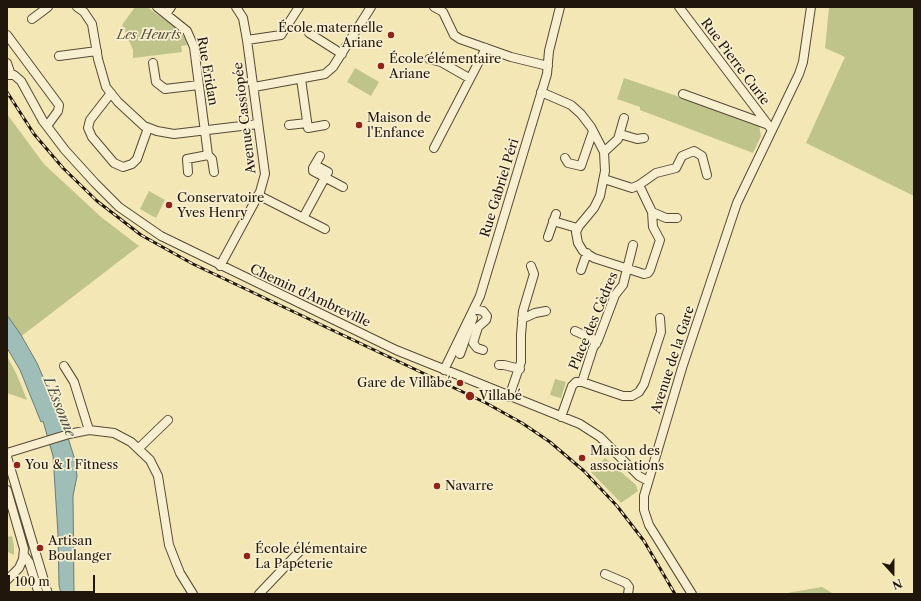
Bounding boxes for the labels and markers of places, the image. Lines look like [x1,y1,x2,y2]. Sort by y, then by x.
place label: École maternelle Ariane [278,20,383,51]
marker: École maternelle Ariane [386,30,396,40]
place label: École élémentaire Ariane [389,51,501,82]
marker: École élémentaire Ariane [376,61,386,71]
place label: Maison de l'Enfance [367,110,431,141]
marker: Maison de l'Enfance [354,120,364,130]
place label: Conservatoire Yves Henry [177,190,264,221]
marker: Conservatoire Yves Henry [164,200,174,210]
place label: Gare de Villabé [357,375,452,391]
marker: Gare de Villabé [455,378,465,388]
place label: Villabé [479,388,522,404]
marker: Villabé [464,390,476,402]
place label: Maison des associations [590,443,664,474]
marker: Maison des associations [577,453,587,463]
place label: You & I Fitness [25,457,118,473]
marker: You & I Fitness [12,460,22,470]
place label: Navarre [445,478,494,494]
marker: Navarre [432,481,442,491]
place label: Artisan Boulanger [48,533,111,564]
place label: École élémentaire La Papeterie [255,541,367,572]
marker: Artisan Boulanger [35,543,45,553]
marker: École élémentaire La Papeterie [242,551,252,561]

